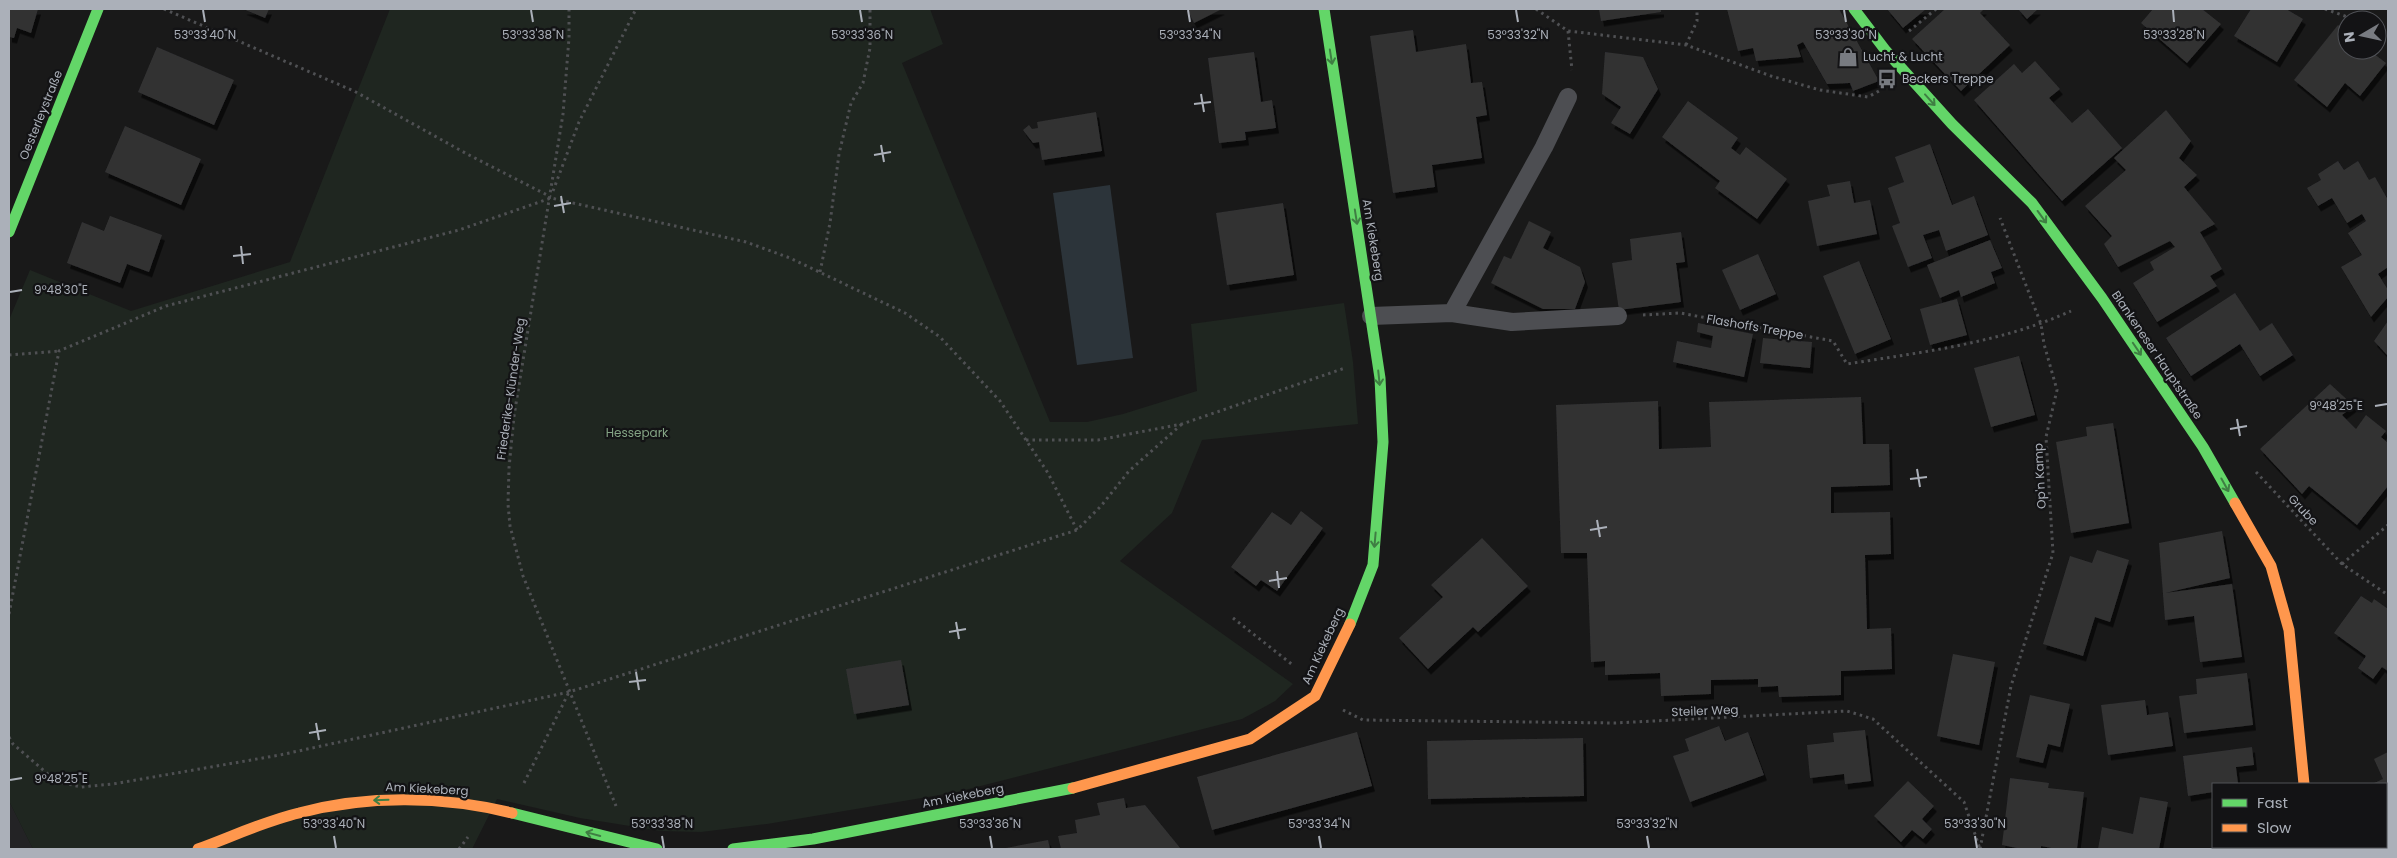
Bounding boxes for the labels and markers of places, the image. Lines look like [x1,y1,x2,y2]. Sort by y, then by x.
shop icon: Lucht & Lucht [1837,46,1859,68]
place label: Lucht & Lucht [1863,48,1943,65]
bus stop icon: Beckers Treppe [1876,68,1898,90]
place label: Beckers Treppe [1902,70,1994,87]

